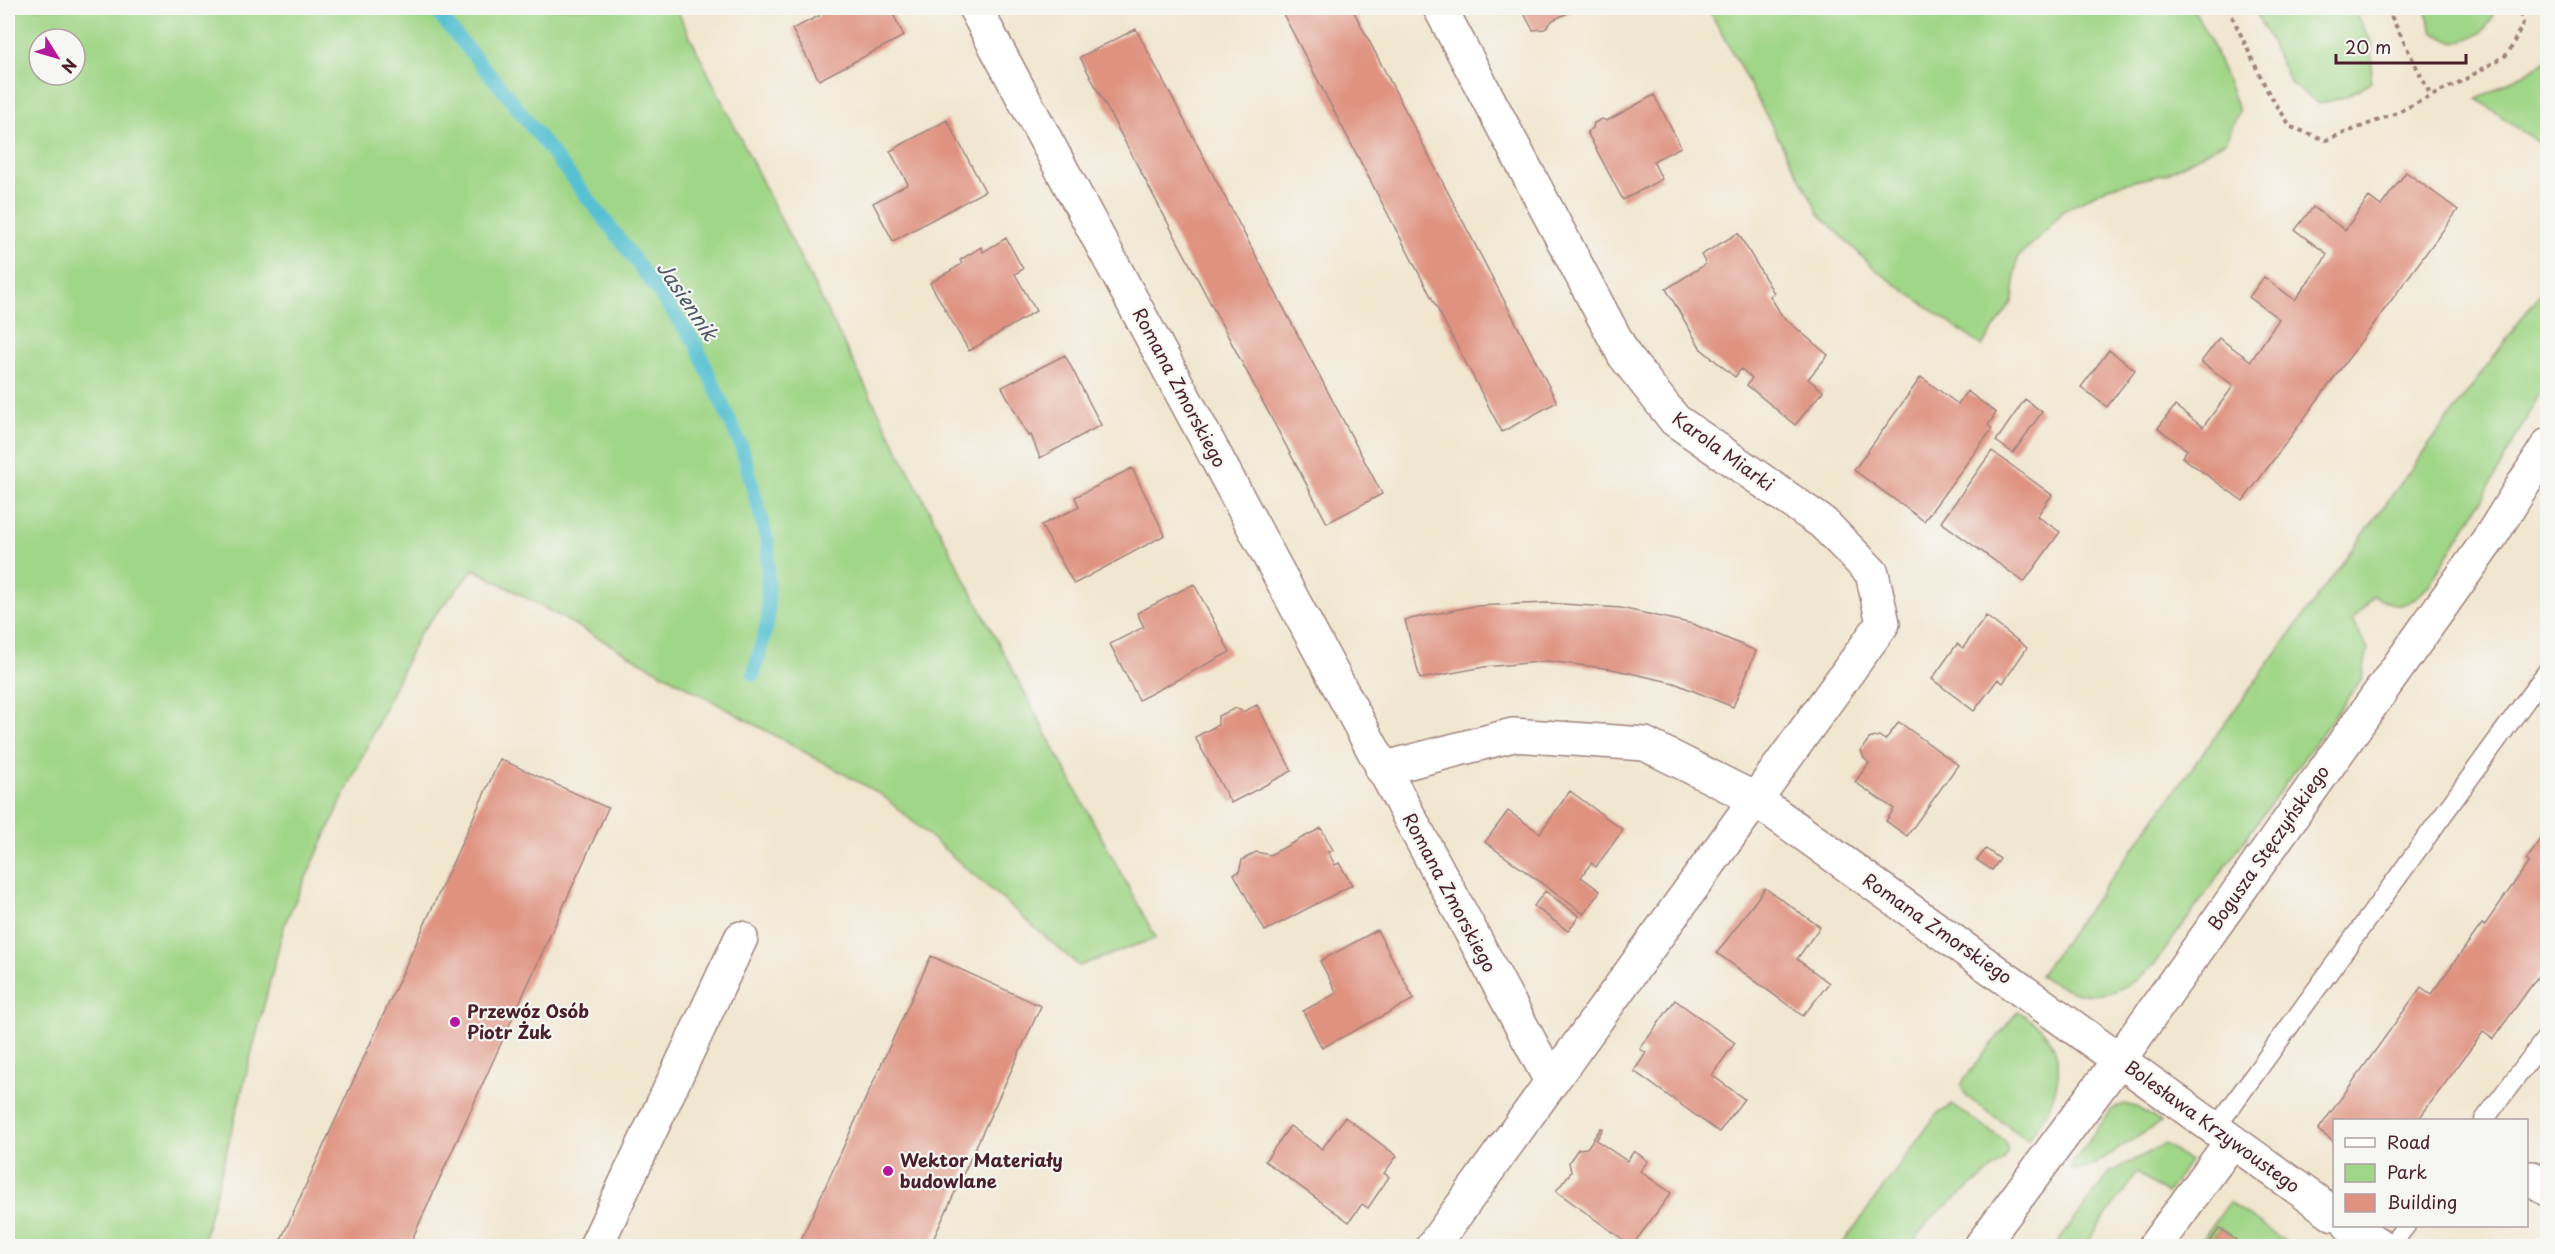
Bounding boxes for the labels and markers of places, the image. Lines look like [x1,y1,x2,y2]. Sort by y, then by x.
place label: Przewóz Osób Piotr Żuk [467,997,589,1045]
marker: Przewóz Osób Piotr Żuk [448,1015,462,1029]
place label: Wektor Materiały budowlane [900,1146,1063,1194]
marker: Wektor Materiały budowlane [881,1164,895,1178]

